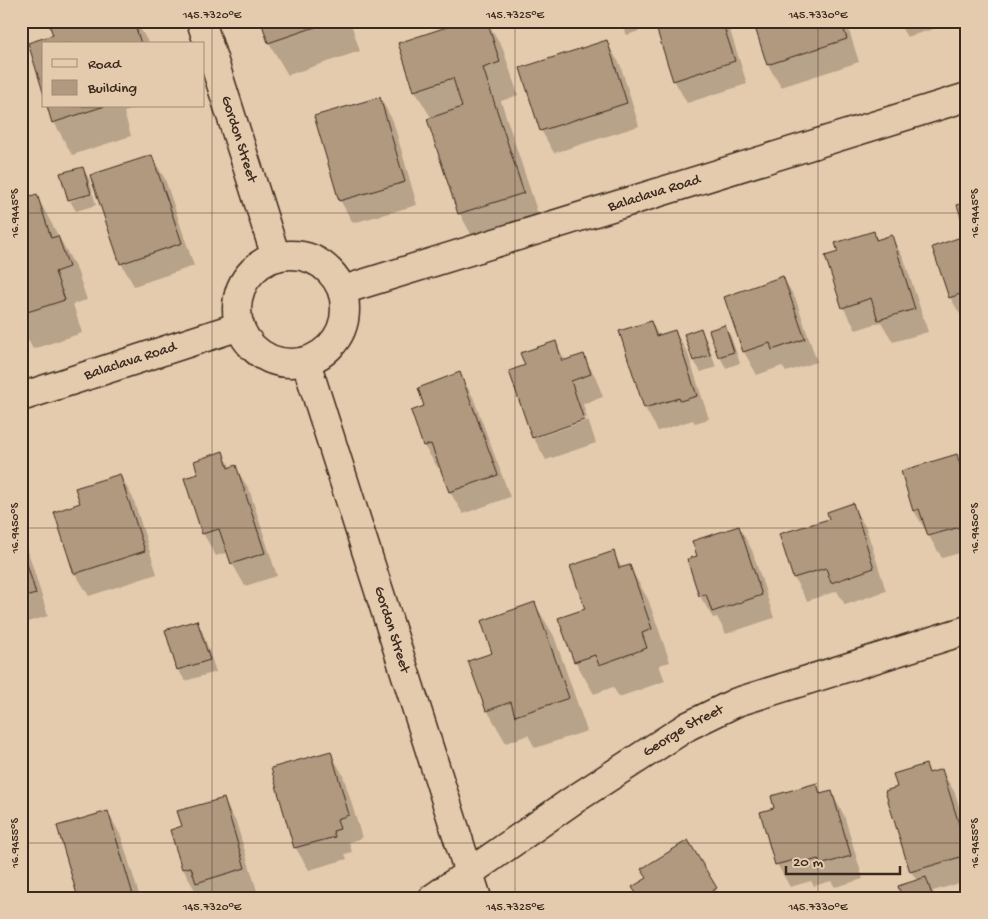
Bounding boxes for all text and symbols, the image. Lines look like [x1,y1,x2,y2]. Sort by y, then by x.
text: 145.7320°E [182,9,242,23]
text: 145.7325°E [485,9,545,23]
text: 145.7330°E [788,9,848,23]
legend [42,42,205,108]
text: Road [88,56,122,74]
text: Building [87,80,137,98]
street label: Gordon Street [216,94,261,187]
street label: Balaclava Road [605,171,704,217]
text: 16.9445°S [9,188,23,239]
text: 16.9445°S [969,188,983,239]
street label: Balaclava Road [81,338,180,385]
text: 16.9450°S [9,502,23,554]
text: 16.9450°S [969,502,983,554]
street label: Gordon Street [369,584,414,677]
street label: George Street [640,700,728,762]
text: 16.9455°S [9,818,23,869]
text: 16.9455°S [969,818,983,869]
scale bar [786,844,899,876]
text: 20 m [793,854,823,872]
text: 145.7320°E [182,901,242,915]
text: 145.7325°E [485,901,545,915]
text: 145.7330°E [788,901,848,915]

